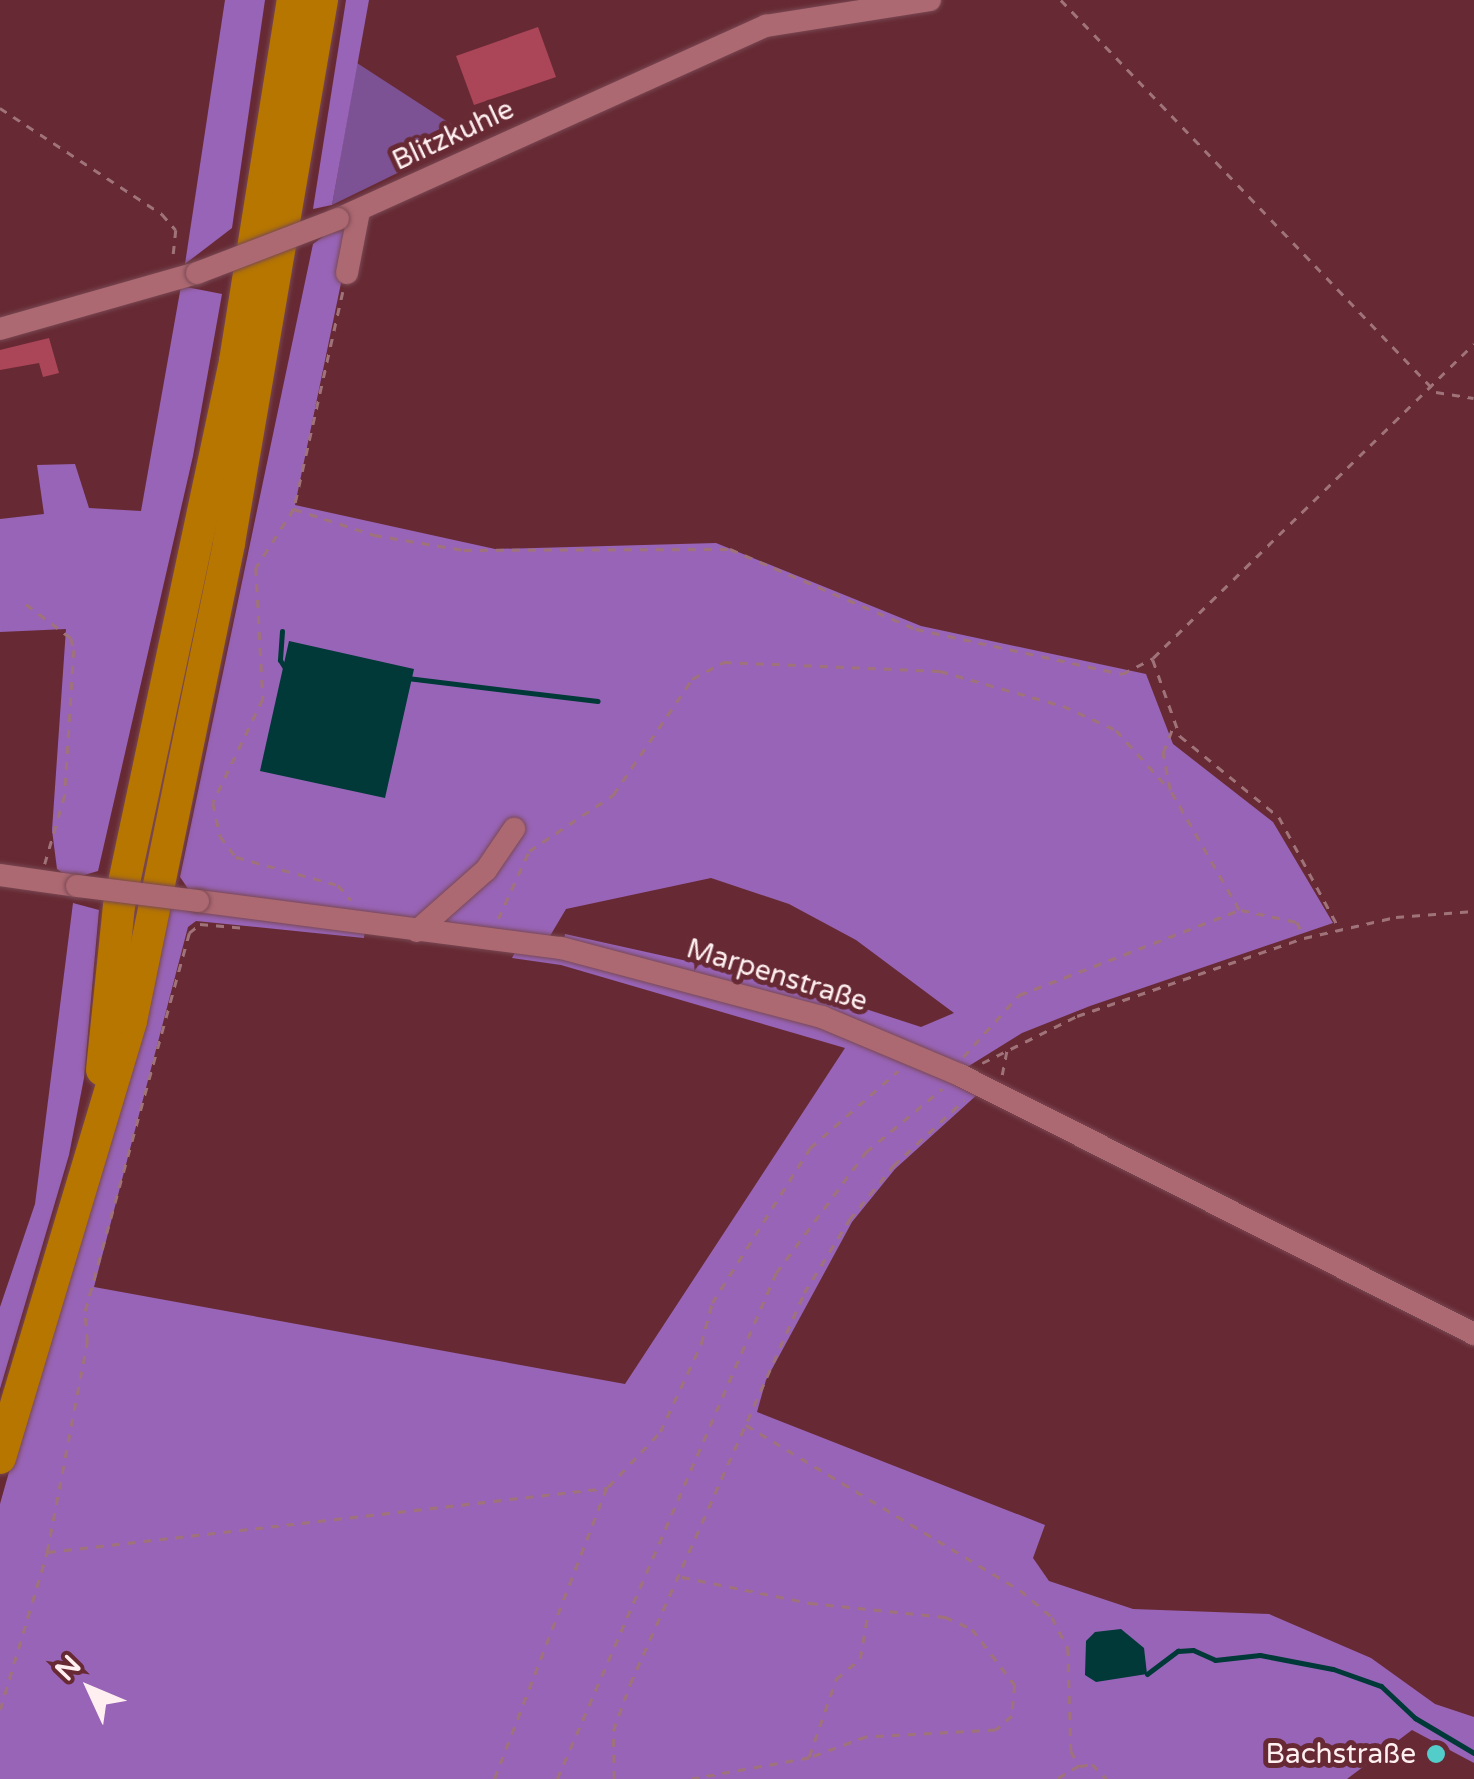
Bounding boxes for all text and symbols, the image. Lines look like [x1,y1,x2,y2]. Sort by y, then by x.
street label: Blitzkuhle [387,92,519,178]
street label: Marpenstraße [682,932,872,1018]
north arrow [40,1639,140,1739]
text: N [48,1648,88,1688]
place label: Bachstraße [1266,1737,1416,1771]
marker: Bachstraße [1425,1743,1447,1765]

